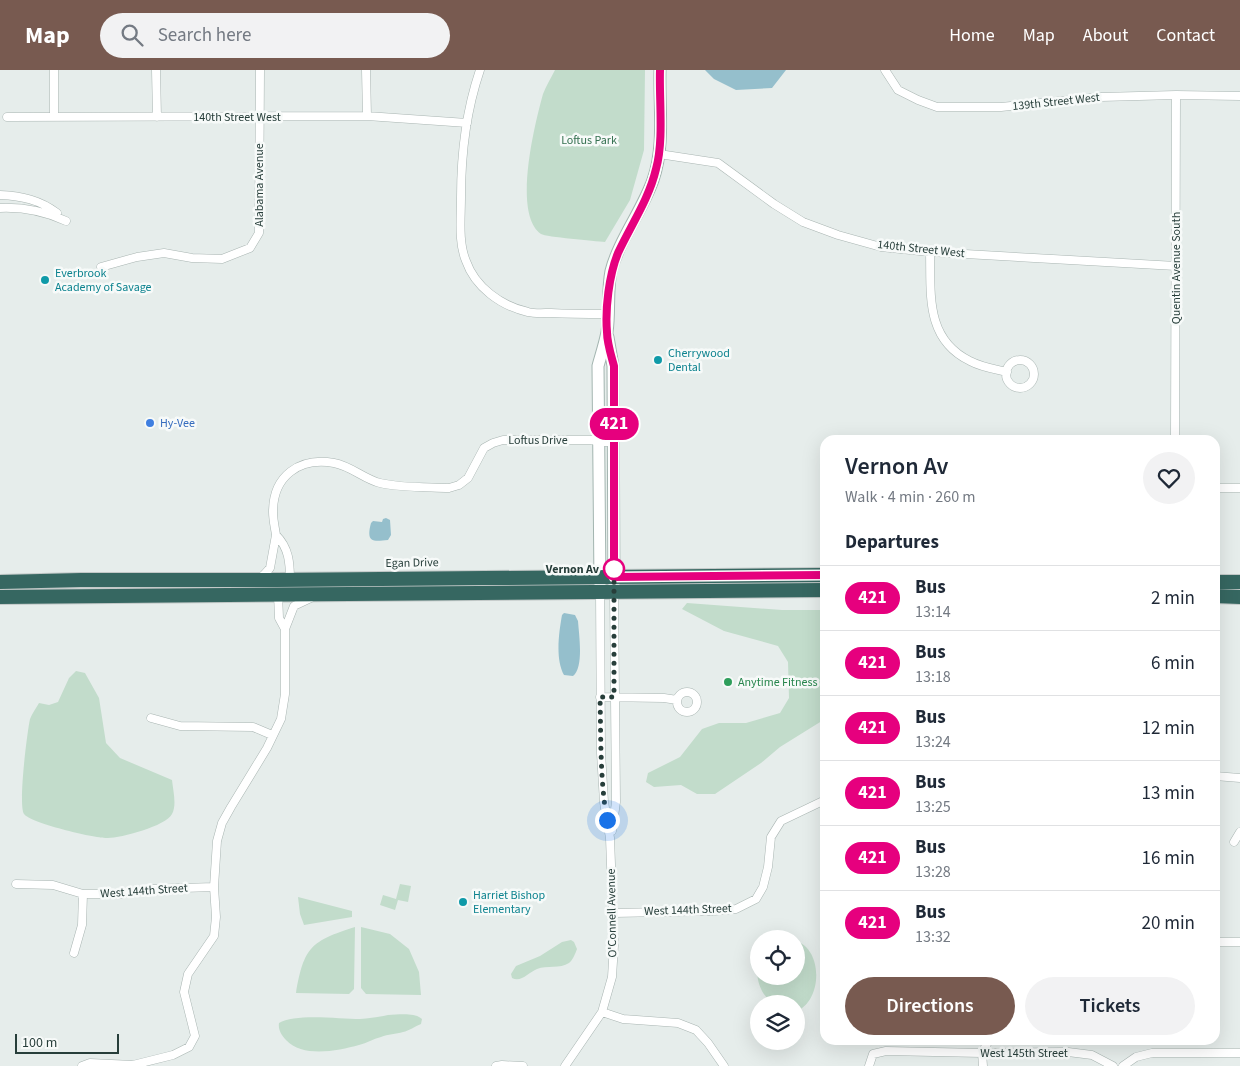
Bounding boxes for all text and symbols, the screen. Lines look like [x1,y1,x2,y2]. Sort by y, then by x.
search box [100,13,450,58]
text: Map [25,18,70,53]
icon: search [118,21,146,49]
text: Search here [158,22,251,49]
text: Home [949,23,995,48]
text: Map [1023,23,1055,48]
text: About [1083,23,1128,48]
text: Contact [1156,23,1215,48]
street label: 139th Street West [1012,89,1100,115]
street label: 140th Street West [193,109,281,126]
park label: Loftus Park [561,132,617,149]
street label: Alabama Avenue [251,143,268,227]
street label: Quentin Avenue South [1168,212,1185,324]
street label: 140th Street West [877,236,965,262]
place label: Everbrook Academy of Savage [55,265,152,296]
marker: Everbrook Academy of Savage [39,274,51,286]
place label: Cherrywood Dental [668,345,730,376]
marker: Cherrywood Dental [652,354,664,366]
line badge: 421 [585,408,643,440]
text: 421 [600,411,628,436]
place label: Hy-Vee [160,415,195,432]
marker: Hy-Vee [144,417,156,429]
street label: Loftus Drive [508,432,568,449]
text: Vernon Av [845,449,948,484]
button: heart [1143,452,1195,504]
text: Walk · 4 min · 260 m [845,486,976,508]
text: Departures [845,529,939,556]
street label: Egan Drive [385,554,439,572]
marker: Vernon Av [603,558,625,580]
place label: Vernon Av [545,561,600,578]
text: Bus [915,574,946,601]
text: 421 [858,585,887,610]
text: 2 min [1151,585,1195,612]
text: 13:14 [915,601,951,623]
text: Bus [915,639,946,666]
text: 421 [858,650,887,675]
text: 6 min [1151,650,1195,677]
text: 13:18 [915,666,951,688]
place label: Anytime Fitness [738,674,818,691]
marker: Anytime Fitness [722,676,734,688]
text: Bus [915,704,946,731]
text: 421 [858,715,887,740]
text: 12 min [1141,715,1195,742]
text: 13:24 [915,731,951,753]
text: Bus [915,769,946,796]
text: 421 [858,780,887,805]
text: 13 min [1141,780,1195,807]
text: 13:25 [915,796,951,818]
your location [595,808,620,833]
text: Bus [915,834,946,861]
text: 421 [858,845,887,870]
text: 16 min [1141,845,1195,872]
text: 13:28 [915,861,951,883]
street label: O'Connell Avenue [603,868,621,958]
street label: West 144th Street [100,879,188,903]
place label: Harriet Bishop Elementary [473,887,546,918]
marker: Harriet Bishop Elementary [457,896,469,908]
text: Bus [915,899,946,926]
street label: West 144th Street [644,900,732,920]
text: 421 [858,910,887,935]
text: 20 min [1141,910,1195,937]
text: 13:32 [915,926,951,948]
map controls [750,930,805,1050]
button: locate [750,930,805,985]
button: Directions [845,977,1015,1035]
button: Tickets [1025,977,1195,1035]
button: layers [750,995,805,1050]
scale bar [15,1031,119,1054]
text: 100 m [22,1033,57,1053]
street label: West 145th Street [980,1045,1068,1062]

